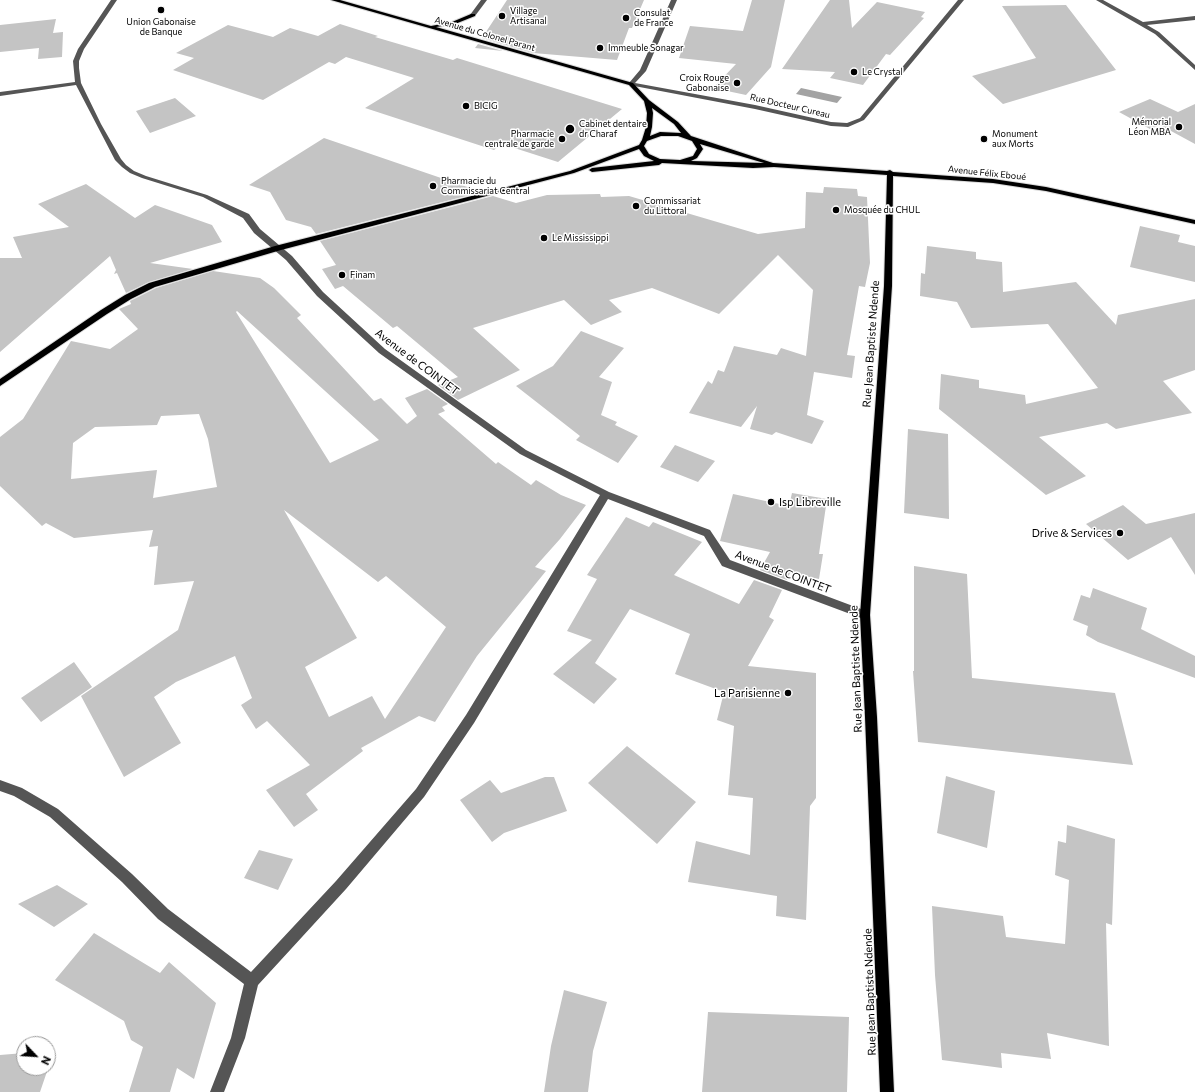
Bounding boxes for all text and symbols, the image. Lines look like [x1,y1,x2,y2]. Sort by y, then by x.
marker: Union Gabonaise de Banque [156,5,166,15]
place label: Village Artisanal [510,6,547,27]
place label: Consulat de France [634,8,673,29]
marker: Village Artisanal [497,11,507,21]
marker: Consulat de France [621,13,631,23]
street label: Avenue du Colonel Parant [433,14,537,54]
place label: Union Gabonaise de Banque [126,17,196,38]
marker: Immeuble Sonagar [595,43,605,53]
place label: Immeuble Sonagar [608,43,684,53]
marker: Le Crystal [849,67,859,77]
place label: Le Crystal [862,67,903,77]
place label: Croix Rouge Gabonaise [680,73,729,94]
marker: Croix Rouge Gabonaise [732,78,742,88]
street label: Rue Docteur Cureau [749,92,831,120]
marker: BICIG [461,101,471,111]
place label: BICIG [474,101,498,111]
place label: Mémorial Léon MBA [1128,117,1171,138]
place label: Cabinet dentaire dr Charaf [579,119,647,140]
marker: Mémorial Léon MBA [1174,122,1184,132]
marker: Cabinet dentaire dr Charaf [564,123,576,135]
place label: Pharmacie centrale de garde [484,129,554,150]
place label: Monument aux Morts [992,129,1038,150]
marker: Pharmacie centrale de garde [557,134,567,144]
marker: Monument aux Morts [979,134,989,144]
street label: Avenue Félix Eboué [947,164,1027,182]
place label: Pharmacie du Commissariat Central [441,176,530,197]
marker: Pharmacie du Commissariat Central [428,181,438,191]
place label: Commissariat du Littoral [644,196,701,217]
marker: Commissariat du Littoral [631,201,641,211]
marker: Mosquée du CHUL [831,205,841,215]
place label: Mosquée du CHUL [844,205,920,215]
marker: Le Mississippi [539,233,549,243]
place label: Le Mississippi [552,233,608,243]
marker: Finam [337,270,347,280]
place label: Finam [350,270,375,280]
street label: Rue Jean Baptiste Ndende [860,280,882,408]
street label: Avenue de COINTET [372,326,462,398]
place label: Isp Libreville [779,495,841,509]
marker: Isp Libreville [766,497,776,507]
place label: Drive & Services [1032,526,1112,540]
marker: Drive & Services [1115,528,1125,538]
street label: Avenue de COINTET [733,548,833,596]
street label: Rue Jean Baptiste Ndende [847,605,865,733]
place label: La Parisienne [714,686,780,700]
marker: La Parisienne [783,688,793,698]
street label: Rue Jean Baptiste Ndende [861,928,879,1056]
north arrow [16,1036,56,1076]
text: N [39,1054,54,1067]

